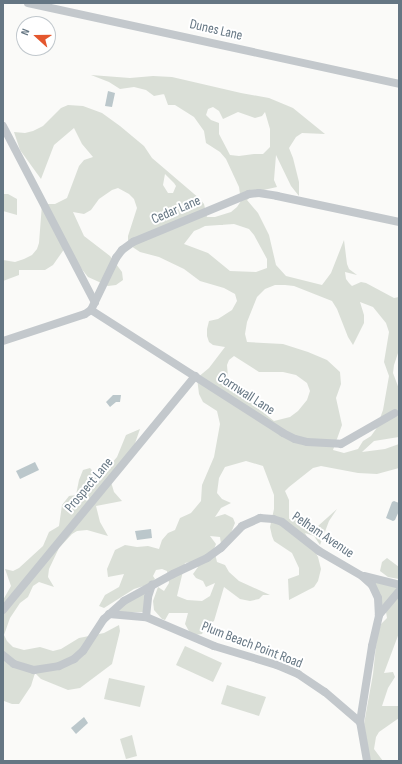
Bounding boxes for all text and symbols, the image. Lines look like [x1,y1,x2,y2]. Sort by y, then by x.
north arrow [16,16,56,56]
street label: Dunes Lane [188,16,244,44]
text: N [18,27,32,37]
street label: Cedar Lane [149,192,203,228]
street label: Cornwall Lane [214,369,278,419]
street label: Prospect Lane [61,454,117,516]
street label: Pelham Avenue [289,508,357,562]
street label: Plum Beach Point Road [199,618,305,672]

